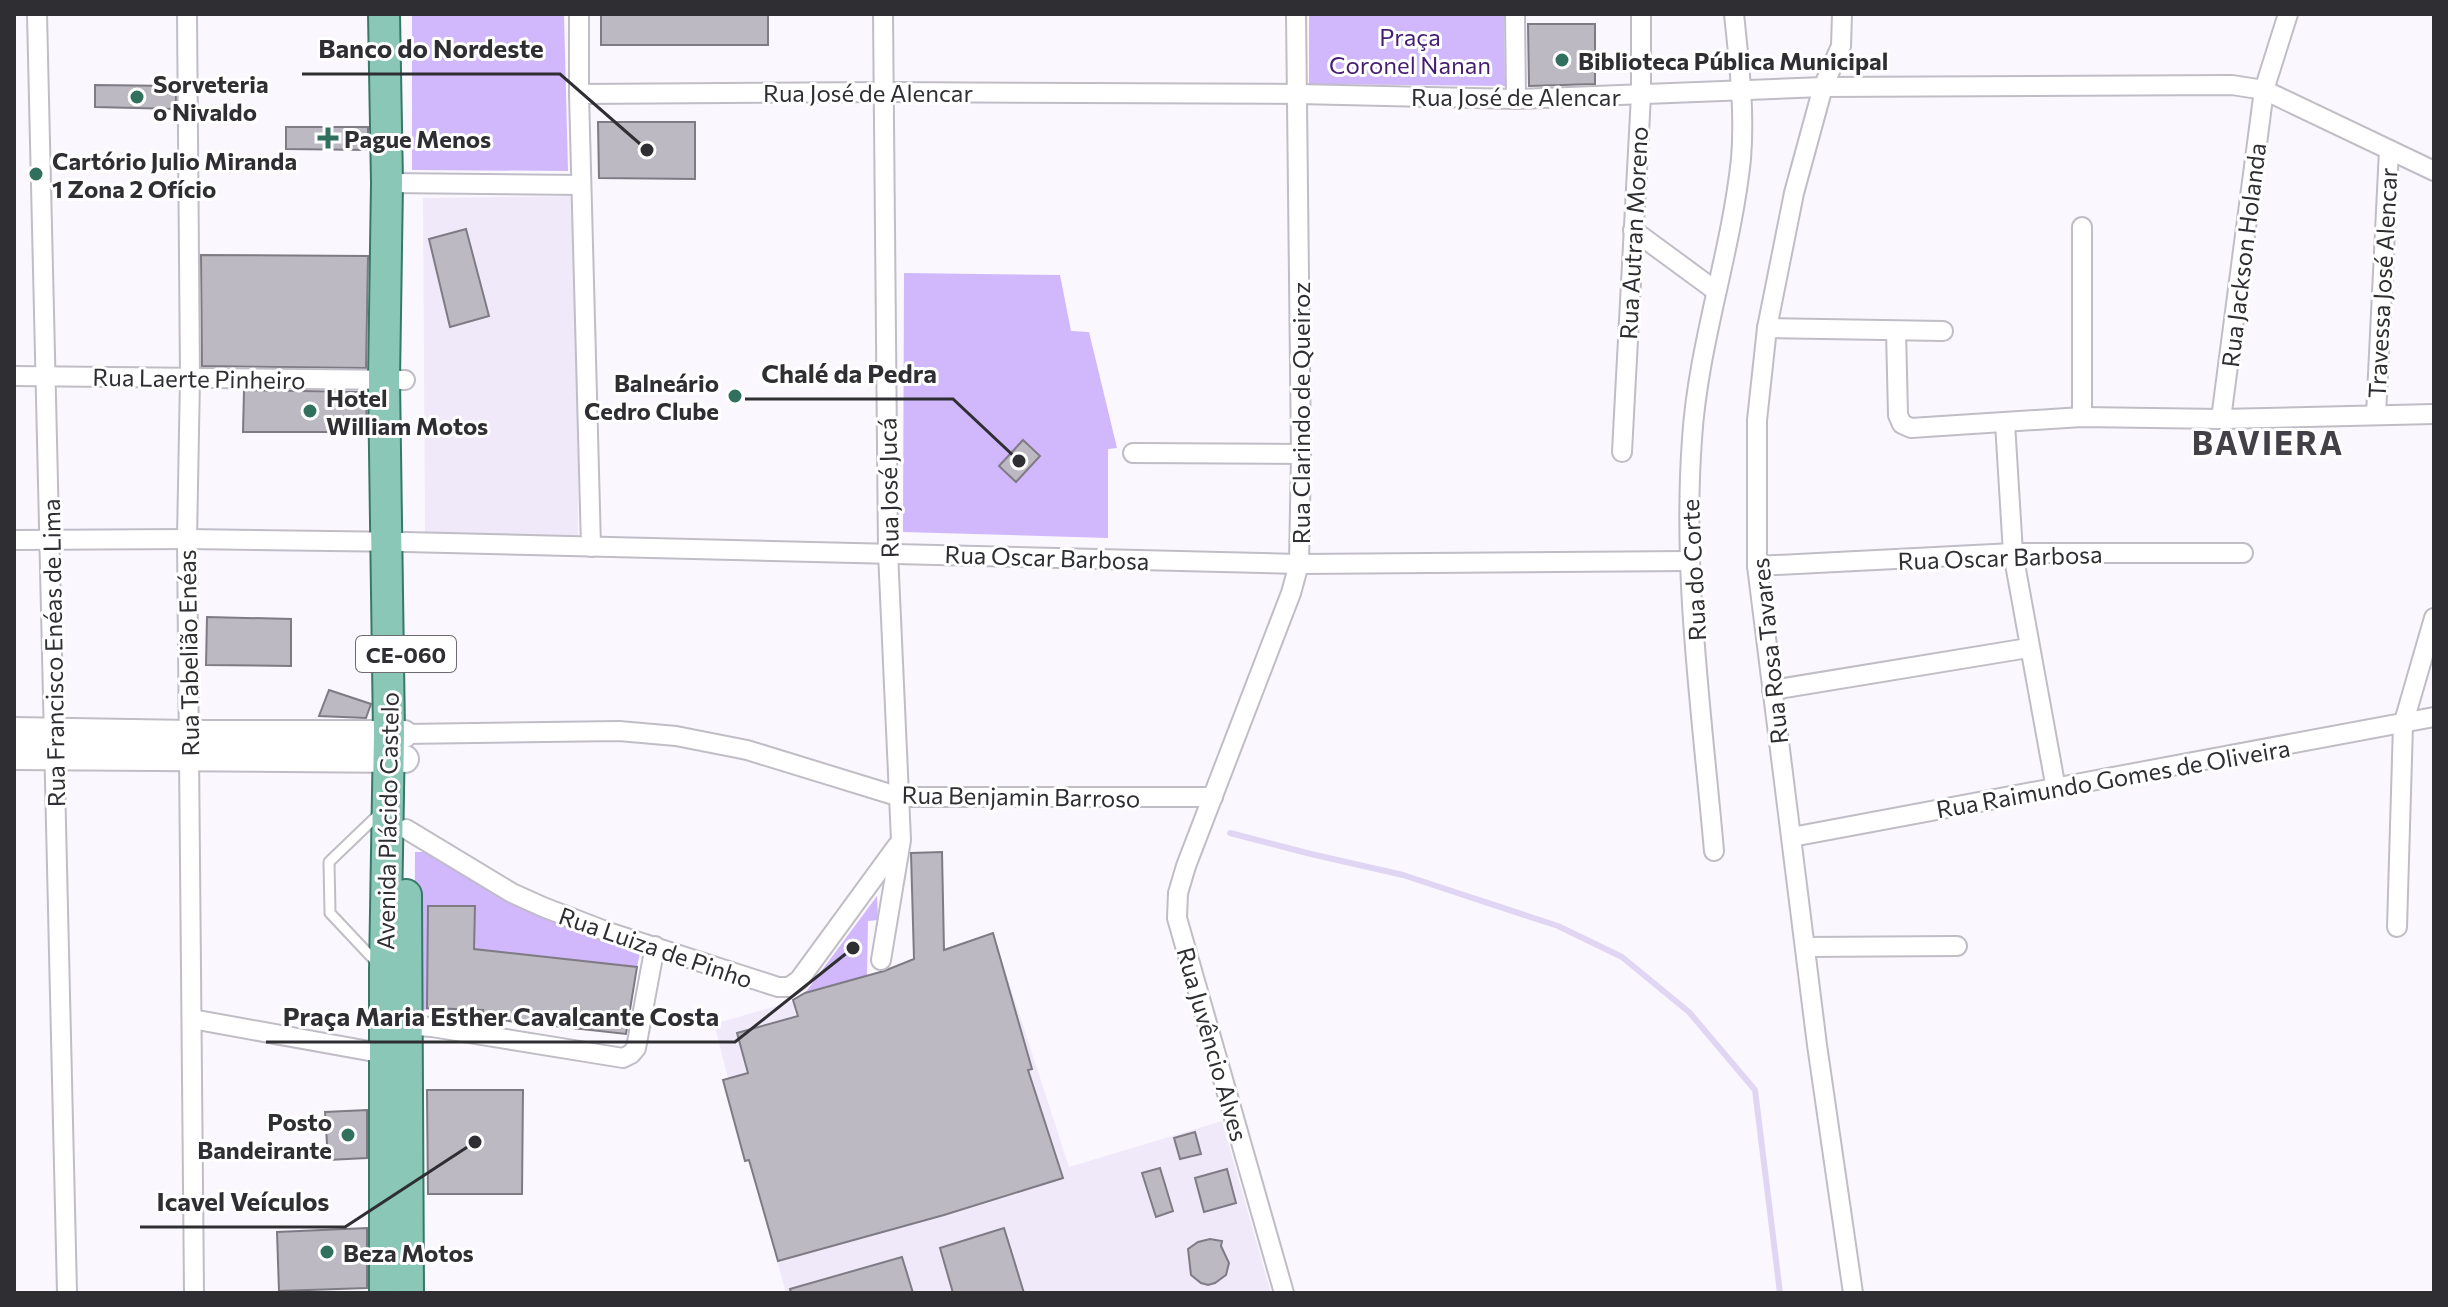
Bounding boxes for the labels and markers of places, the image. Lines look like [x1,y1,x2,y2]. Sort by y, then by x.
callout: Banco do Nordeste [302,24,560,74]
place label: Biblioteca Pública Municipal [1578,46,1888,75]
marker: Biblioteca Pública Municipal [1553,51,1571,69]
place label: Sorveteria o Nivaldo [153,69,269,126]
marker: Sorveteria o Nivaldo [128,88,146,106]
place label: Pague Menos [344,124,491,153]
marker: Pague Menos [319,129,337,147]
place label: Cartório Julio Miranda 1 Zona 2 Ofício [52,146,297,203]
marker: Cartório Julio Miranda 1 Zona 2 Ofício [27,165,45,183]
callout: Chalé da Pedra [745,349,953,399]
place label: Balneário Cedro Clube [584,368,719,425]
place label: Hotel William Motos [326,383,488,440]
marker: Balneário Cedro Clube [726,387,744,405]
marker: Hotel William Motos [301,402,319,420]
callout: Praça Maria Esther Cavalcante Costa [266,992,735,1042]
place label: Posto Bandeirante [197,1107,332,1164]
marker: Posto Bandeirante [339,1126,357,1144]
callout: Icavel Veículos [140,1177,345,1227]
place label: Beza Motos [343,1238,474,1267]
marker: Beza Motos [318,1243,336,1261]

